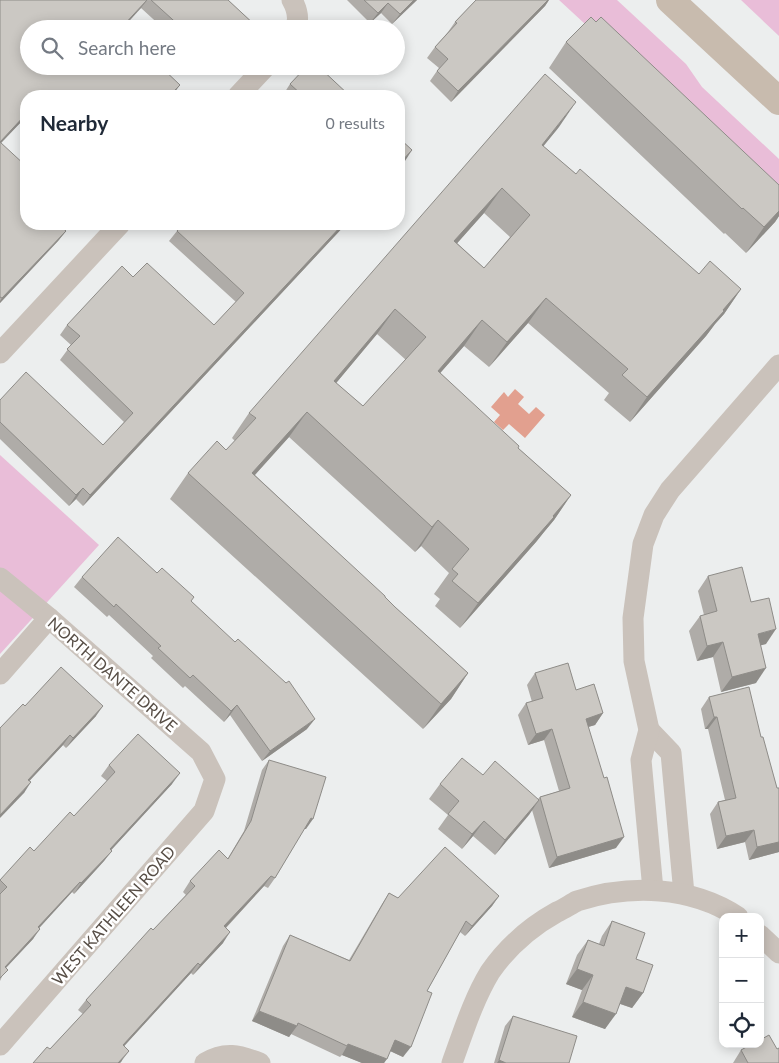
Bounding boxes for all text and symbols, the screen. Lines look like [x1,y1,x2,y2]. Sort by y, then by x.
search box [20,20,405,75]
icon: search [38,34,66,62]
text: Search here [78,36,176,59]
text: Nearby [40,110,108,135]
text: 0 results [325,113,385,132]
street label: NORTH DANTE DRIVE [45,613,181,735]
street label: WEST KATHLEEN ROAD [47,842,179,988]
map controls [719,913,764,1048]
button: + [719,913,764,958]
button: − [719,958,764,1003]
button: locate [719,1003,764,1048]

